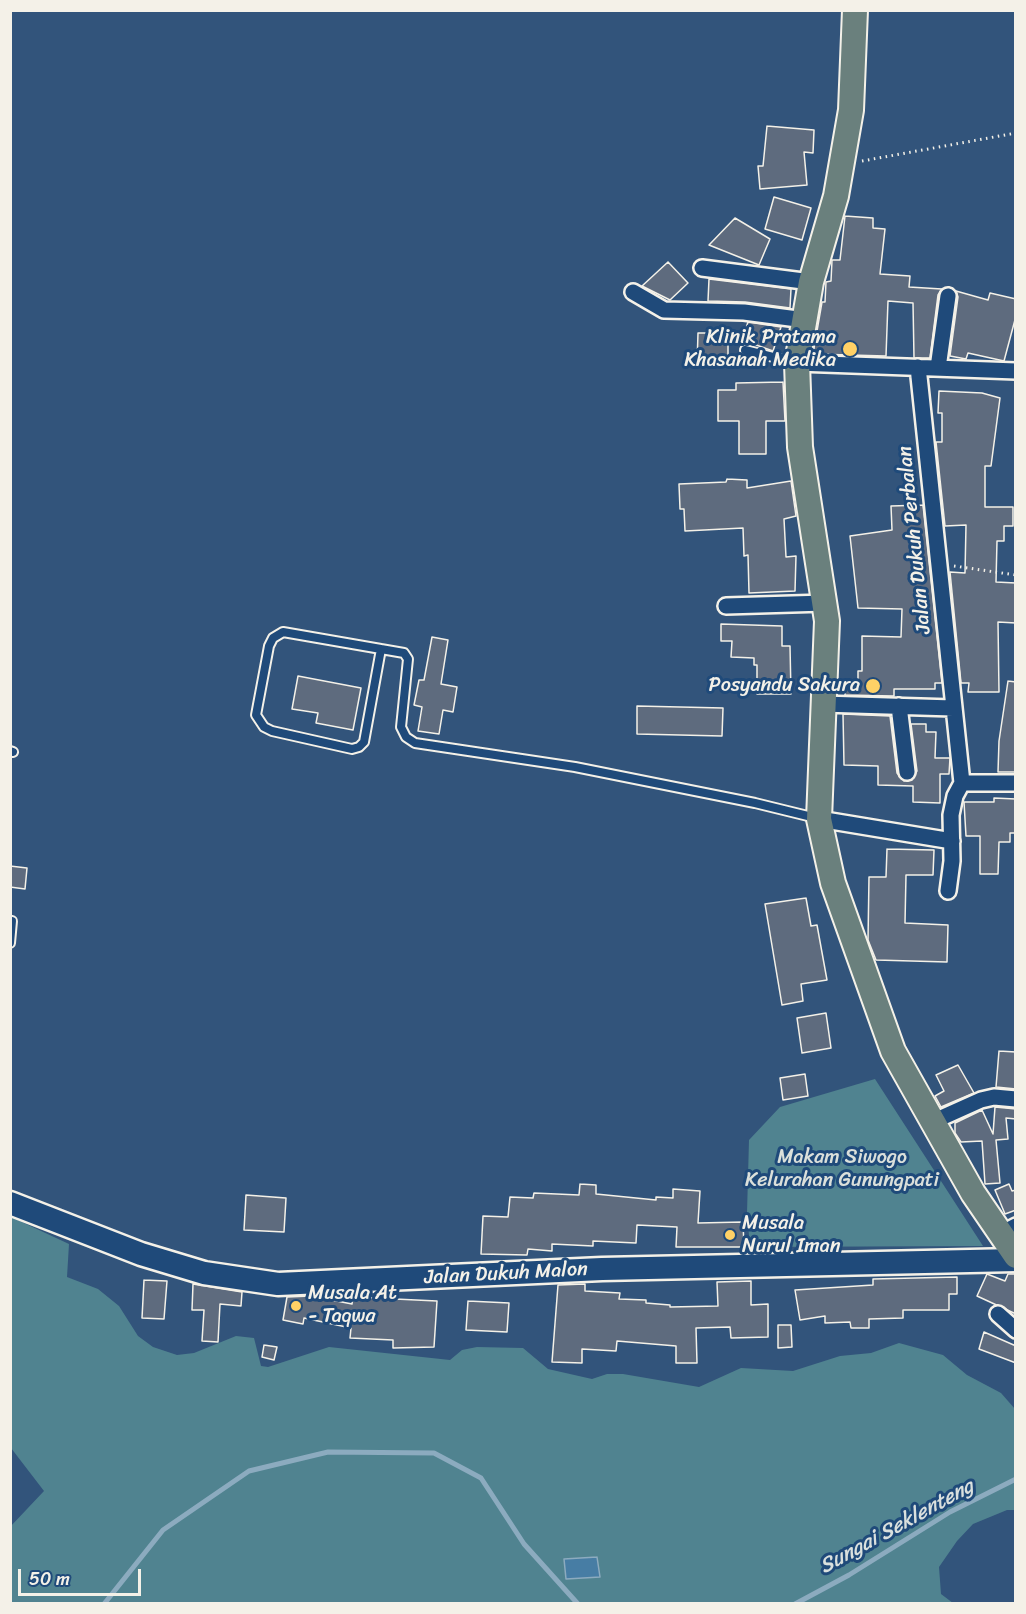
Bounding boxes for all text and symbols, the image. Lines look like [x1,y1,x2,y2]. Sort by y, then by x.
place label: Klinik Pratama Khasanah Medika [684,326,836,373]
marker: Klinik Pratama Khasanah Medika [841,340,859,358]
street label: Jalan Dukuh Perbalan [893,445,937,635]
place label: Posyandu Sakura [709,674,860,698]
marker: Posyandu Sakura [864,677,882,695]
park label: Makam Siwogo Kelurahan Gunungpati [745,1146,939,1193]
place label: Musala Nurul Iman [742,1212,840,1259]
marker: Musala Nurul Iman [723,1228,737,1242]
street label: Jalan Dukuh Malon [424,1258,588,1290]
place label: Musala At - Taqwa [308,1282,397,1329]
marker: Musala At - Taqwa [289,1299,303,1313]
water label: Sungai Seklenteng [815,1474,979,1580]
scale bar [21,1557,144,1595]
text: 50 m [29,1563,70,1595]

